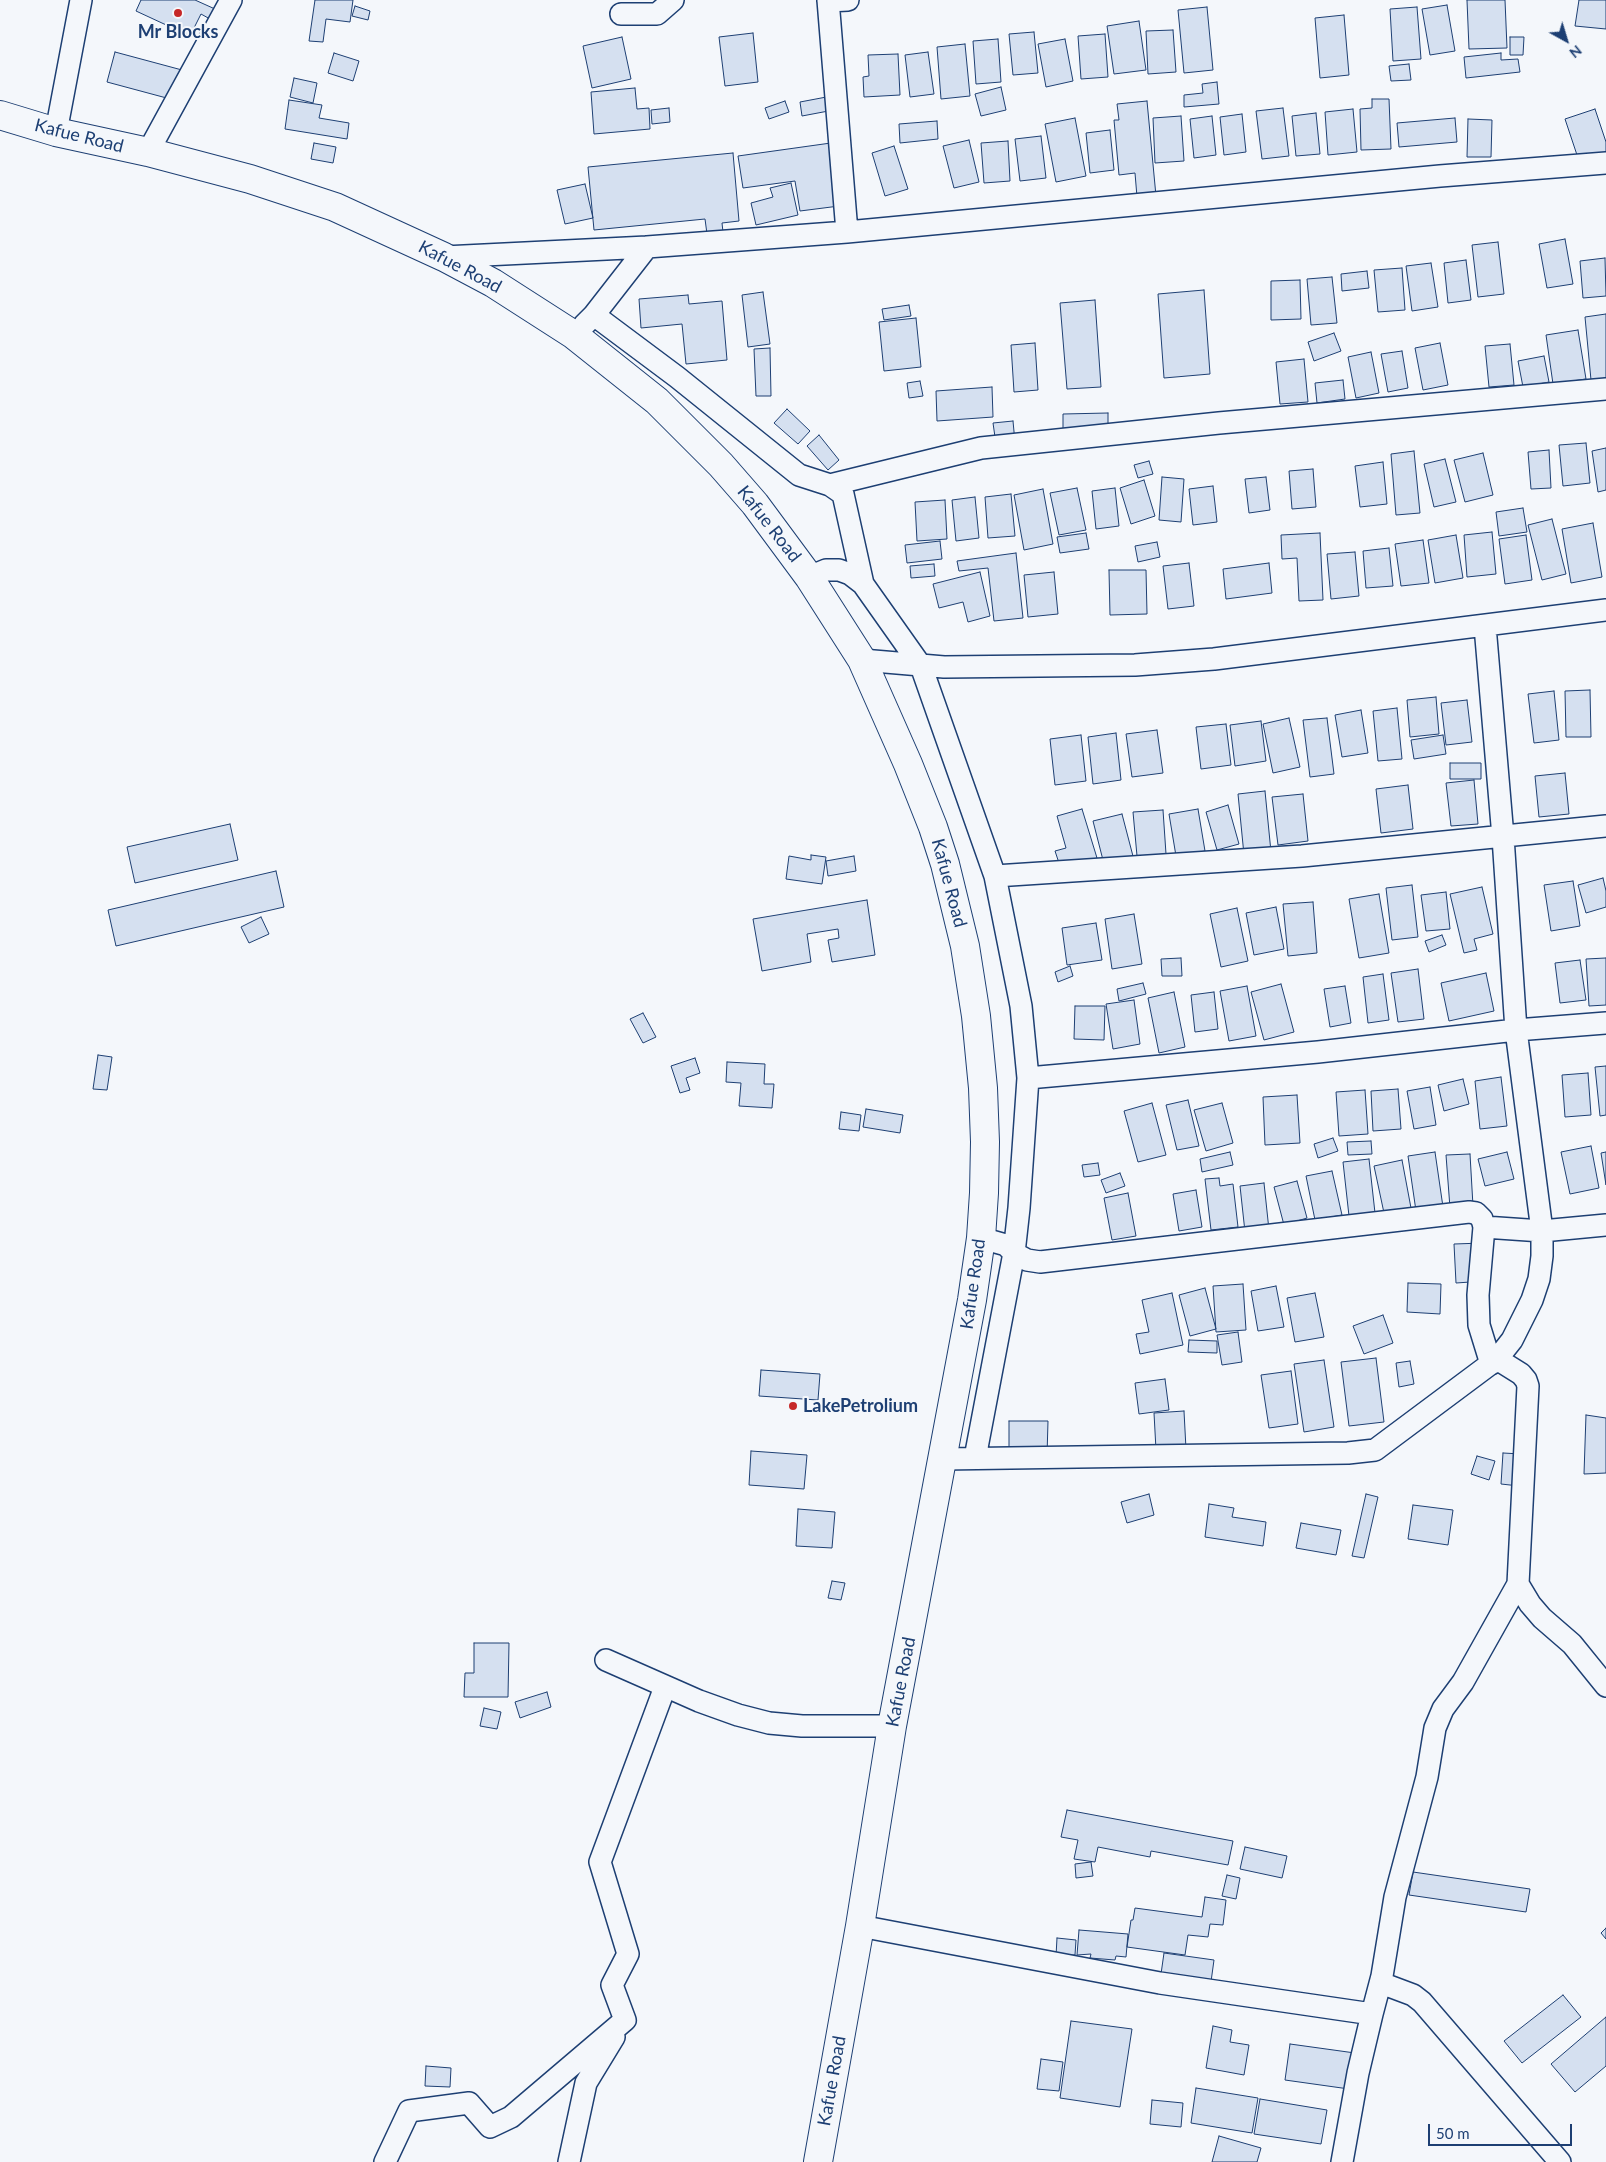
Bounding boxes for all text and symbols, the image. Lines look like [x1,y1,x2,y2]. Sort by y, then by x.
marker: Mr Blocks [172,7,184,19]
north arrow [1541,15,1591,65]
place label: Mr Blocks [138,21,218,43]
text: N [1566,42,1585,62]
street label: Kafue Road [32,115,126,157]
street label: Kafue Road [415,236,505,298]
street label: Kafue Road [732,481,806,567]
street label: Kafue Road [927,836,971,930]
street label: Kafue Road [956,1237,990,1331]
place label: LakePetrolium [803,1395,918,1417]
marker: LakePetrolium [787,1400,799,1412]
street label: Kafue Road [882,1635,920,1729]
street label: Kafue Road [813,2034,851,2128]
scale bar [1431,2114,1575,2146]
text: 50 m [1436,2124,1470,2142]

